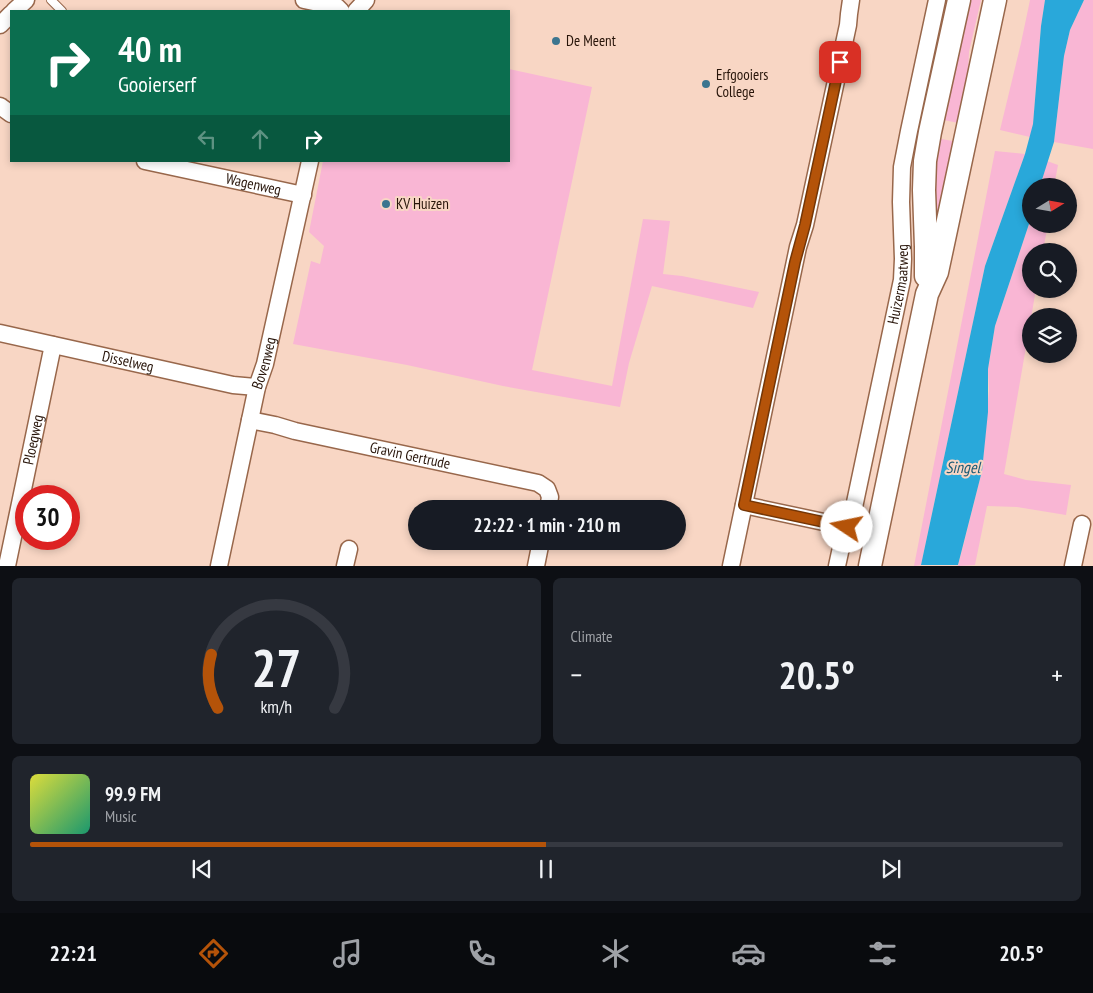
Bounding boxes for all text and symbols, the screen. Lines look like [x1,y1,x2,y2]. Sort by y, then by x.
text: 40 m [118,26,182,72]
icon: right [35,30,100,95]
place label: De Meent [566,31,616,50]
marker: De Meent [550,35,562,47]
pin [819,41,861,83]
icon: arrive [826,48,854,76]
place label: Erfgooiers College [716,65,768,101]
text: Gooierserf [118,70,196,98]
marker: Erfgooiers College [700,78,712,90]
icon: left [193,125,221,153]
icon: ahead [246,125,274,153]
icon: right [299,125,327,153]
street label: Wagenweg [224,169,283,199]
north arrow [1022,178,1078,232]
map controls [1022,178,1077,363]
place label: KV Huizen [396,194,449,213]
marker: KV Huizen [380,198,392,210]
button: search [1022,243,1077,298]
street label: Huizermaatweg [883,244,912,326]
button: layers [1022,308,1077,363]
street label: Bovenweg [247,335,280,392]
street label: Disselweg [100,346,156,376]
street label: Ploegweg [18,413,47,466]
street label: Gravin Gertrude [368,437,452,473]
water label: Singel [946,457,982,477]
speed limit sign: 30 [15,485,80,550]
position arrow [820,500,872,552]
text: 22:22 · 1 min · 210 m [474,513,620,537]
text: Climate [571,626,613,646]
text: 27 [251,634,301,701]
text: 20.5° [779,650,855,699]
text: − [571,656,582,693]
text: + [1051,656,1063,693]
text: km/h [260,695,292,718]
text: 99.9 FM [105,782,161,806]
text: Music [105,806,137,826]
icon: previous [188,855,216,883]
icon: pause [532,855,560,883]
icon: next [877,855,905,883]
icon: directions [196,936,231,971]
icon: music [330,936,365,971]
icon: phone [464,936,499,971]
icon: climate [598,936,633,971]
icon: car [731,936,766,971]
icon: filters [865,936,900,971]
text: 22:21 [49,939,97,967]
text: 20.5° [999,939,1044,967]

